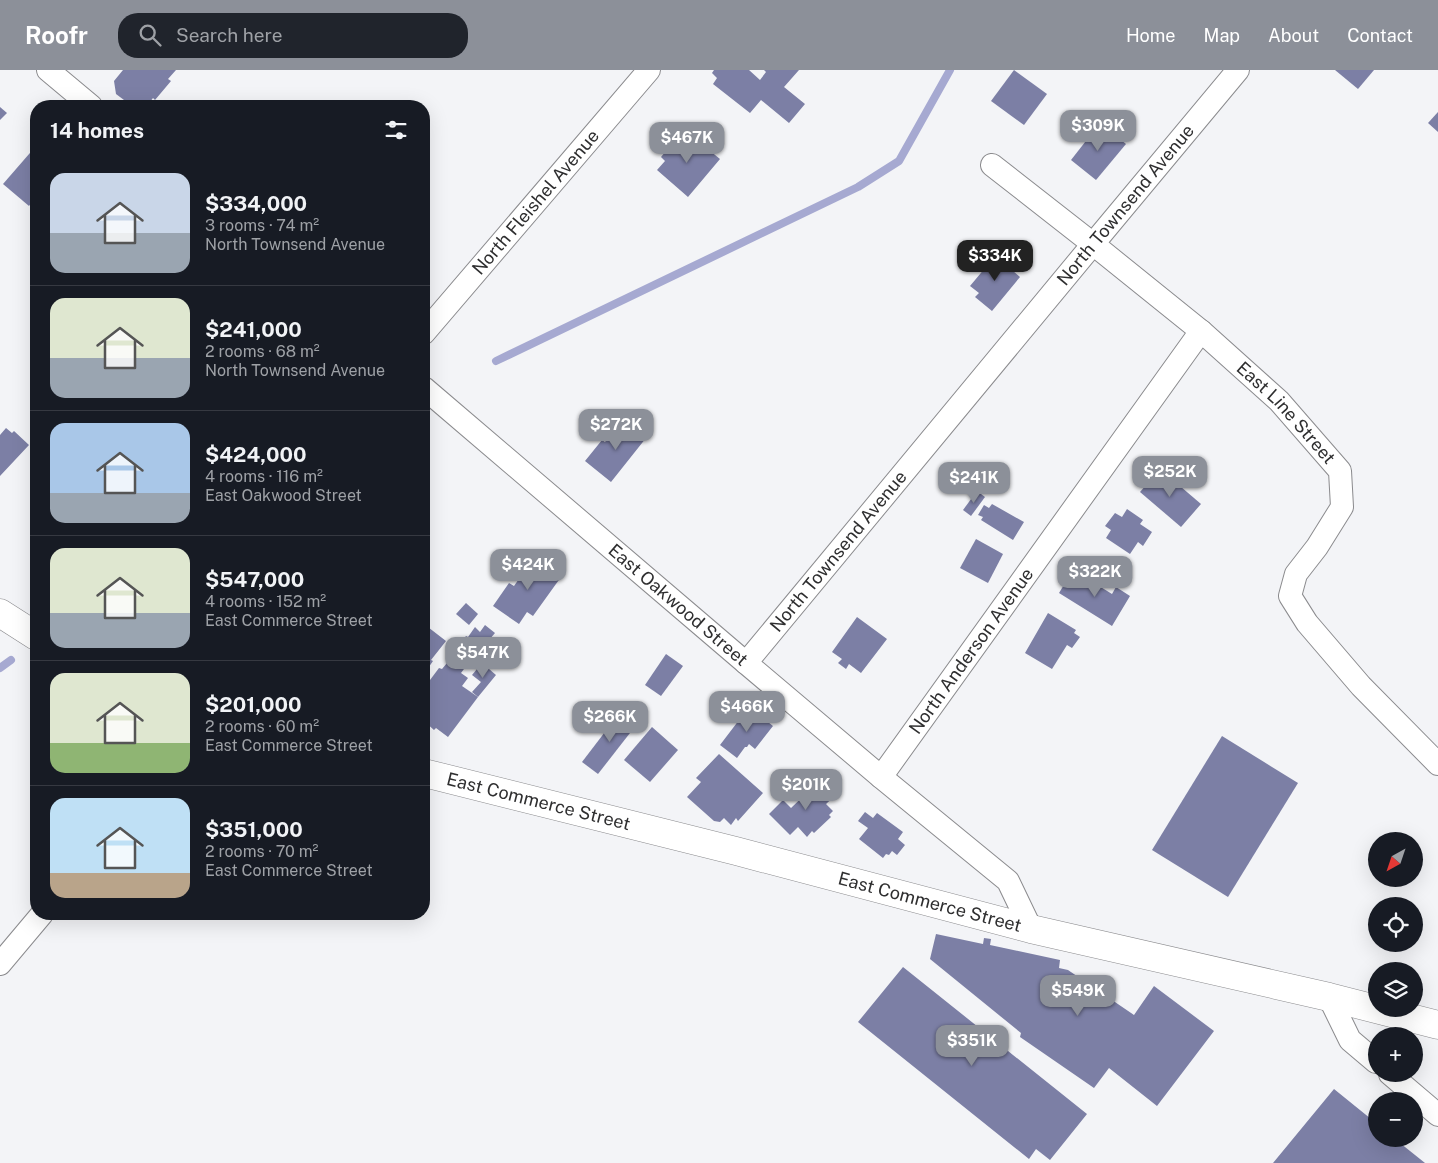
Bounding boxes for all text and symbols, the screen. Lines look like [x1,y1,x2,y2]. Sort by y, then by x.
search box [118,13,468,58]
text: Roofr [25,21,88,49]
icon: search [136,21,164,49]
text: Search here [176,24,283,46]
text: Home [1126,25,1176,46]
text: Map [1204,25,1240,46]
text: About [1268,25,1319,46]
text: Contact [1347,25,1413,46]
pin: $309K [1063,109,1133,152]
icon: filters [382,116,410,144]
text: $309K [1071,116,1125,135]
text: 14 homes [50,118,144,143]
street label: North Townsend Avenue [1052,120,1198,289]
pin: $467K [652,122,722,164]
street label: North Fleishel Avenue [468,125,603,279]
text: $467K [660,128,714,147]
text: $334,000 [205,191,307,216]
icon: home [90,193,150,253]
text: 3 rooms · 74 m² [205,216,319,235]
text: North Townsend Avenue [205,235,385,254]
pin: $334K [960,240,1030,282]
text: $334K [968,246,1022,265]
text: $241,000 [205,317,302,342]
icon: home [90,318,150,378]
text: 2 rooms · 68 m² [205,342,320,361]
street label: East Line Street [1232,357,1340,468]
text: North Townsend Avenue [205,361,385,380]
pin: $272K [581,408,651,451]
text: $272K [590,415,642,434]
text: $424,000 [205,442,306,467]
icon: home [90,443,150,503]
pin: $252K [1135,456,1205,498]
pin: $241K [939,462,1009,504]
text: $252K [1143,462,1197,481]
street label: North Townsend Avenue [765,466,911,636]
text: 4 rooms · 116 m² [205,467,323,486]
text: $241K [949,468,999,487]
text: East Oakwood Street [205,486,362,505]
street label: East Oakwood Street [604,539,752,670]
pin: $424K [493,548,563,591]
text: $424K [501,555,555,574]
pin: $322K [1060,556,1130,598]
text: $322K [1068,562,1122,581]
street label: North Anderson Avenue [904,564,1038,738]
text: $547,000 [205,567,304,592]
icon: home [90,568,150,628]
text: 4 rooms · 152 m² [205,592,326,611]
text: East Commerce Street [205,611,373,630]
pin: $547K [448,636,518,679]
text: $547K [456,643,510,662]
pin: $466K [712,690,782,733]
text: $201,000 [205,692,301,717]
icon: home [90,693,150,753]
text: $466K [720,697,774,716]
pin: $266K [575,700,645,743]
text: $266K [583,707,637,726]
text: 2 rooms · 60 m² [205,717,319,736]
text: East Commerce Street [205,736,373,755]
street label: East Commerce Street [444,768,633,834]
pin: $201K [771,768,841,811]
text: $201K [781,775,831,794]
text: $351,000 [205,817,303,842]
icon: home [90,818,150,878]
north arrow [1368,832,1422,888]
map controls [1368,832,1423,1147]
text: 2 rooms · 70 m² [205,842,318,861]
text: East Commerce Street [205,861,373,880]
street label: East Commerce Street [836,867,1024,936]
button: locate [1368,897,1423,952]
button: layers [1368,962,1423,1017]
pin: $549K [1043,974,1113,1017]
text: $549K [1051,981,1105,1000]
pin: $351K [937,1024,1007,1067]
button: + [1368,1027,1423,1082]
text: $351K [947,1031,997,1050]
button: − [1368,1092,1423,1147]

